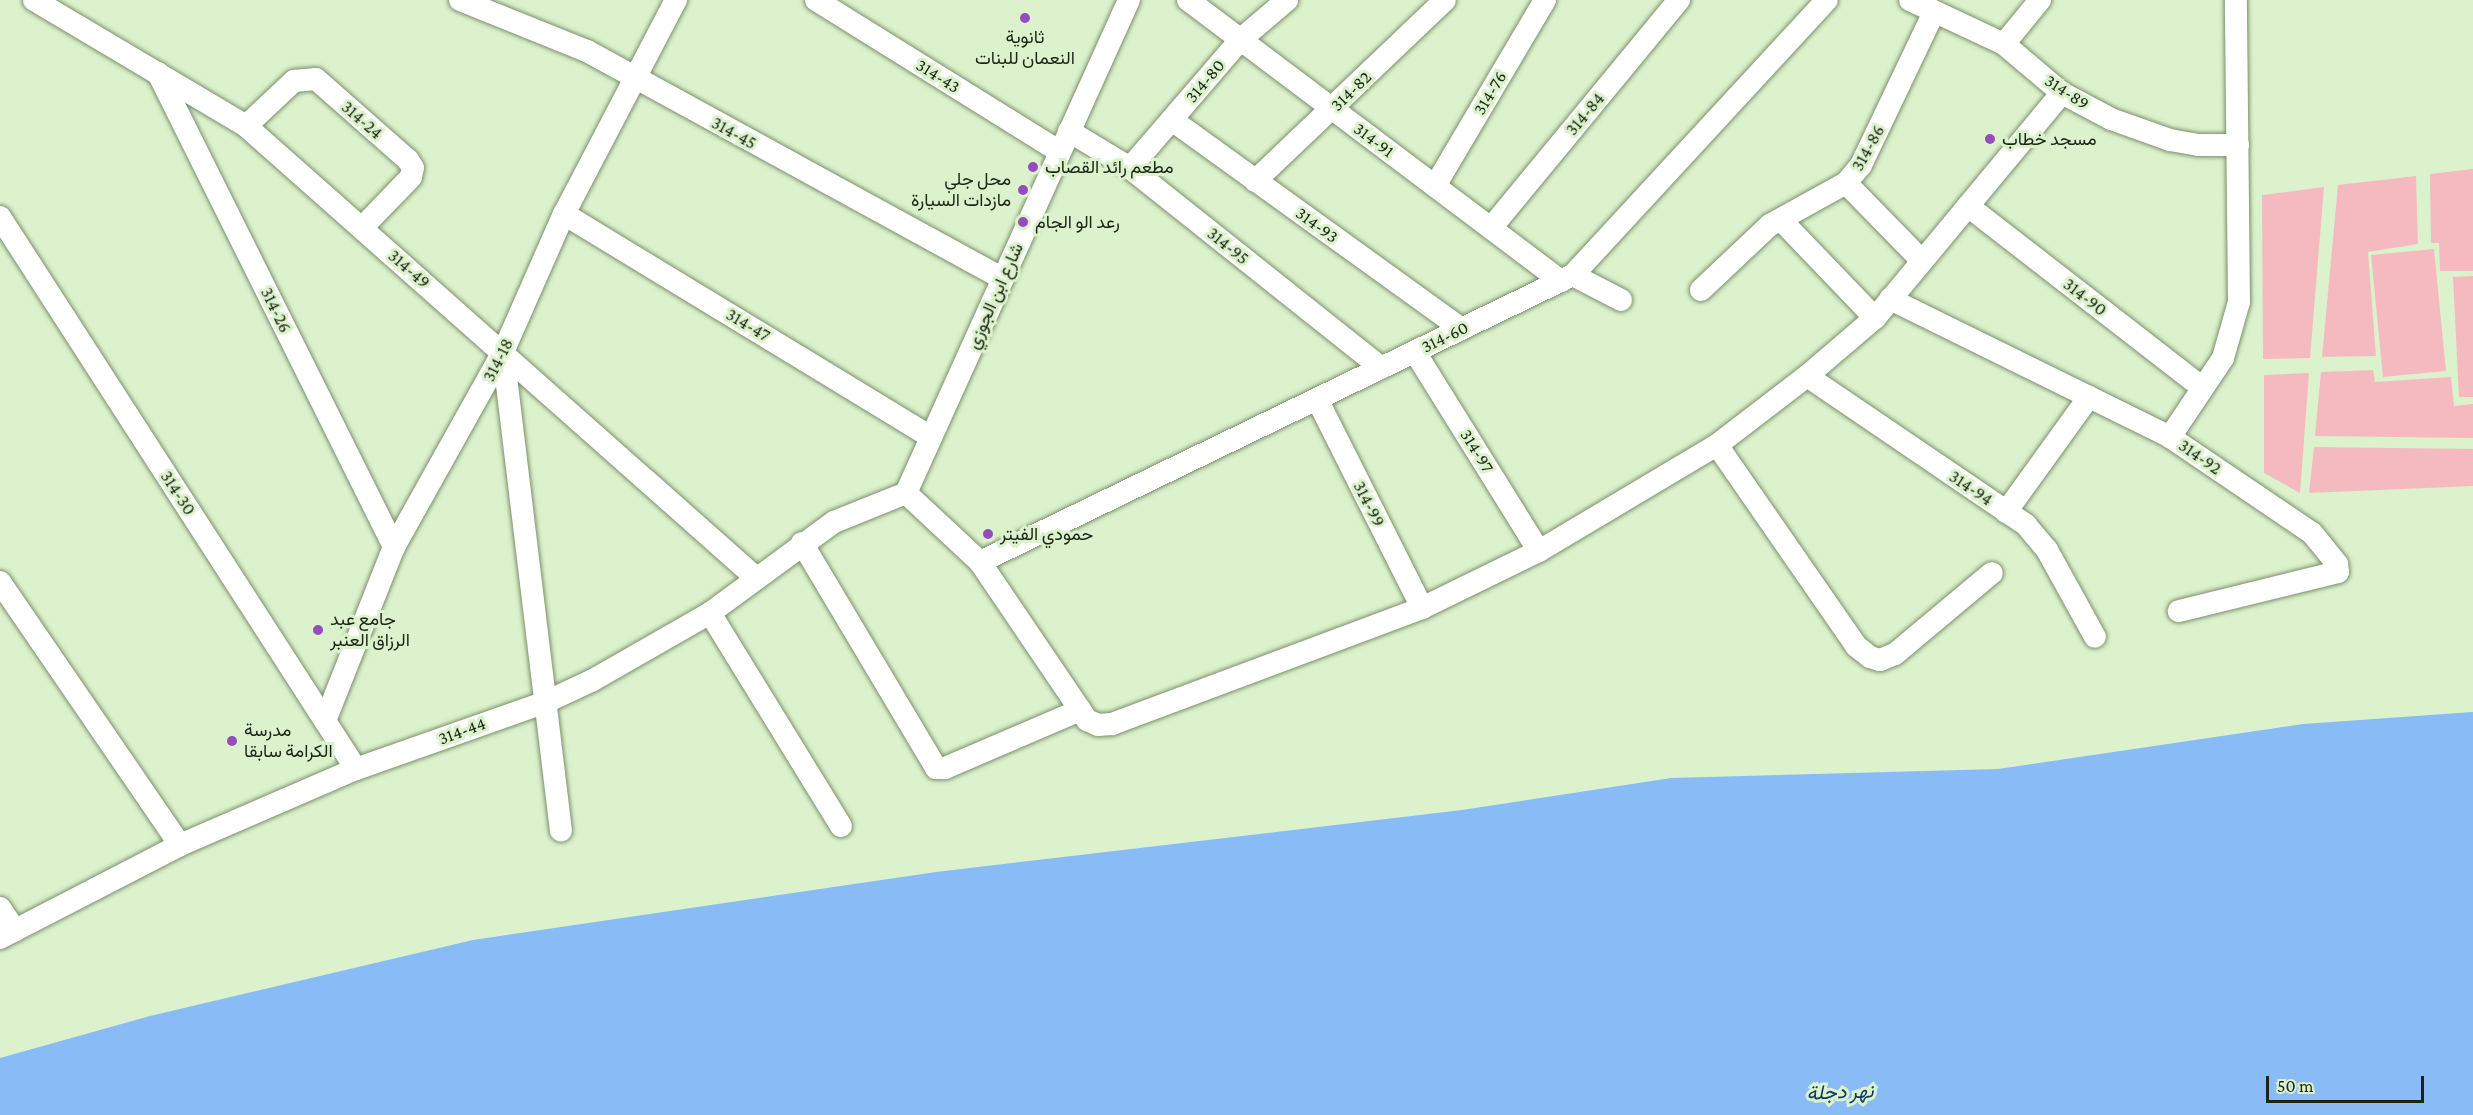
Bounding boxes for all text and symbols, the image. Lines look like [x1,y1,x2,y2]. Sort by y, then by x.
marker: ثانوية النعمان للبنات [1018,11,1032,25]
place label: ثانوية النعمان للبنات [975,27,1075,70]
street label: 314-43 [912,54,964,98]
street label: 314-80 [1181,55,1229,107]
street label: 314-82 [1326,66,1376,116]
street label: 314-76 [1469,67,1511,119]
street label: 314-89 [2041,70,2093,114]
street label: 314-84 [1561,88,1609,140]
street label: 314-24 [337,96,387,144]
street label: 314-45 [708,112,760,154]
street label: 314-91 [1349,118,1399,162]
street label: 314-86 [1847,121,1889,175]
place label: مسجد خطاب [2002,128,2097,150]
marker: مسجد خطاب [1983,132,1997,146]
place label: مطعم رائد القصاب [1045,156,1174,178]
marker: مطعم رائد القصاب [1026,160,1040,174]
place label: محل جلي مازدات السيارة [911,169,1011,212]
marker: محل جلي مازدات السيارة [1016,183,1030,197]
street label: 314-93 [1291,202,1343,248]
place label: رعد الو الجام [1035,211,1120,233]
marker: رعد الو الجام [1016,215,1030,229]
street label: 314-95 [1203,223,1253,269]
street label: شارع ابن الجوزي [962,240,1028,352]
street label: 314-49 [384,245,434,293]
street label: 314-90 [2059,273,2111,321]
street label: 314-26 [256,284,296,336]
street label: 314-47 [722,304,774,346]
street label: 314-60 [1418,316,1472,358]
street label: 314-18 [478,335,518,385]
street label: 314-97 [1455,425,1499,477]
street label: 314-92 [2174,435,2226,479]
street label: 314-94 [1945,466,1997,510]
street label: 314-30 [156,467,200,519]
street label: 314-99 [1348,478,1390,530]
place label: حمودي الفيتر [1000,523,1093,545]
marker: حمودي الفيتر [981,527,995,541]
place label: جامع عبد الرزاق العنبر [330,609,410,652]
marker: جامع عبد الرزاق العنبر [311,623,325,637]
street label: 314-44 [435,713,489,749]
place label: مدرسة الكرامة سابقا [244,720,333,762]
marker: مدرسة الكرامة سابقا [225,734,239,748]
scale bar [2269,1064,2426,1102]
text: 50 m [2277,1076,2314,1096]
water label: نهر دجلة [1806,1079,1874,1105]

